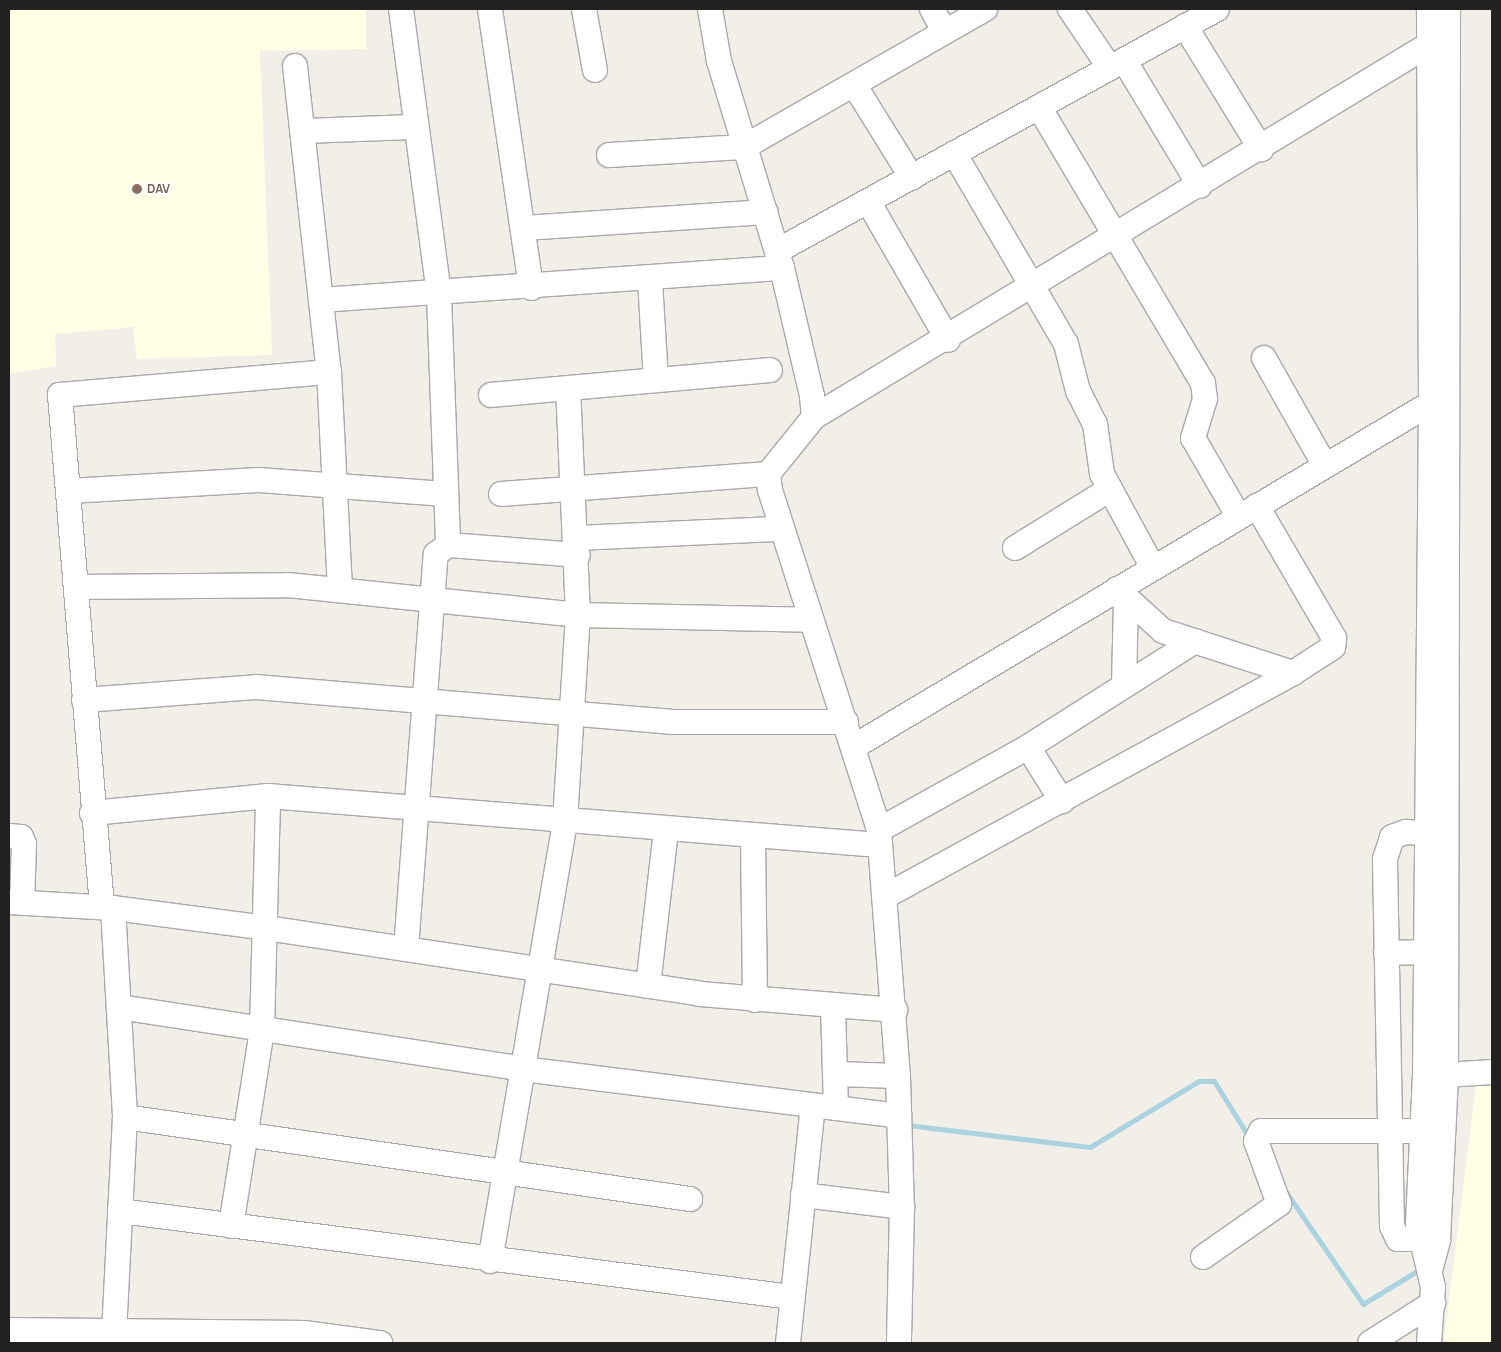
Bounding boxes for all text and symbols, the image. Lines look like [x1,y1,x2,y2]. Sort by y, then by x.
place label: DAV [147,182,170,196]
marker: DAV [131,183,143,195]

